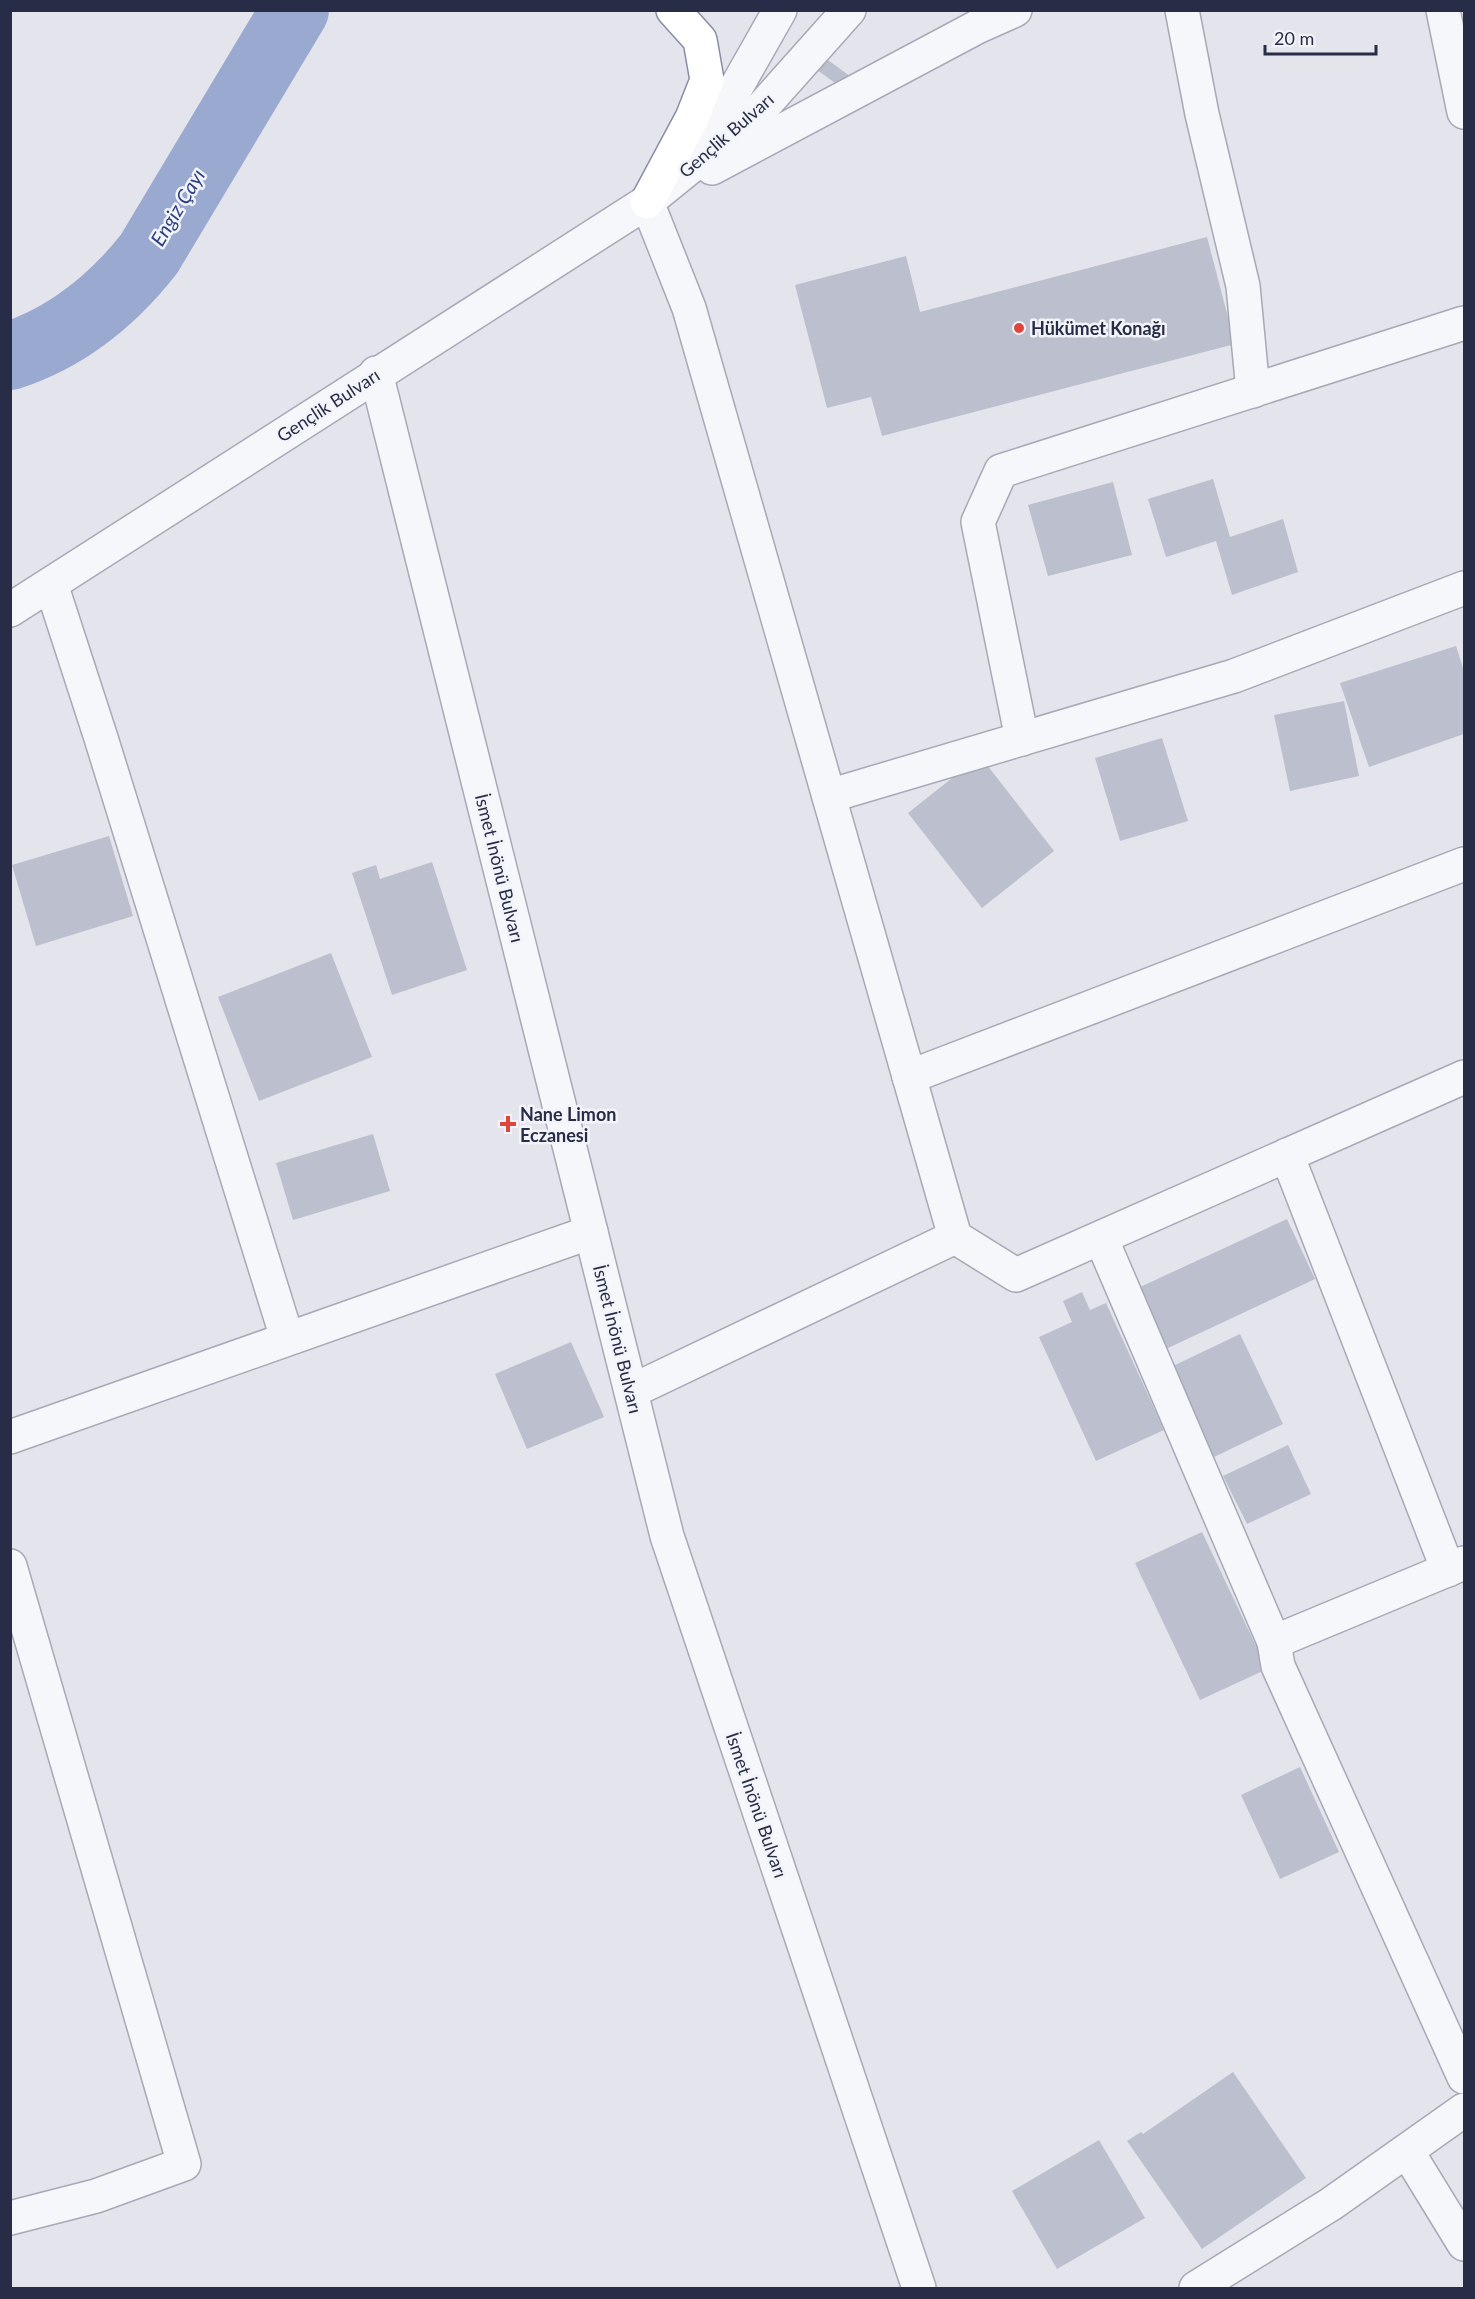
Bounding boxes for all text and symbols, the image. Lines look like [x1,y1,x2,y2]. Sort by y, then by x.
scale bar [1265,18,1376,56]
text: 20 m [1274,27,1314,49]
street label: Gençlik Bulvarı [674,88,778,182]
water label: Engiz Çayı [145,164,209,250]
place label: Hükümet Konağı [1031,317,1166,339]
marker: Hükümet Konağı [1012,321,1026,335]
street label: Gençlik Bulvarı [272,364,384,446]
street label: İsmet İnönü Bulvarı [471,791,529,945]
place label: Nane Limon Eczanesi [520,1103,616,1146]
marker: Nane Limon Eczanesi [501,1117,515,1131]
street label: İsmet İnönü Bulvarı [589,1262,647,1416]
street label: İsmet İnönü Bulvarı [722,1729,792,1881]

